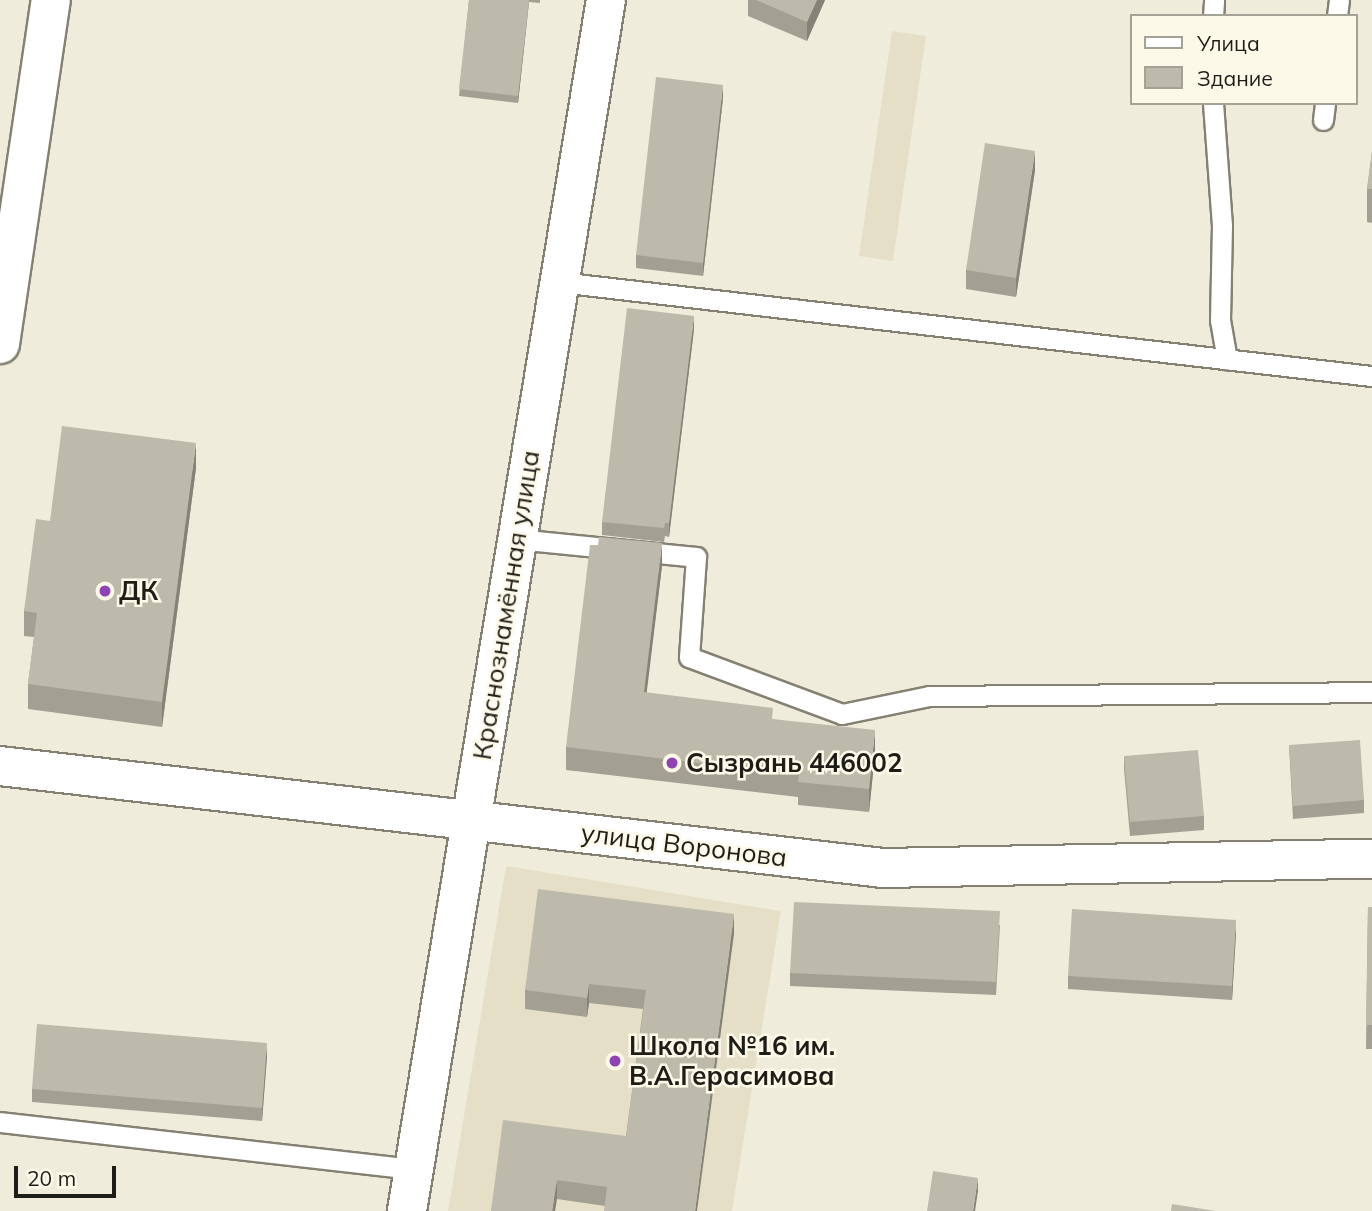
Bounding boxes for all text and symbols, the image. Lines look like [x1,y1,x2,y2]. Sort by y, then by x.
legend [1130,14,1358,105]
text: Улица [1197,30,1260,56]
text: Здание [1197,65,1273,91]
street label: Краснознамённая улица [466,448,546,762]
place label: ДК [119,575,158,607]
marker: ДК [97,583,113,599]
place label: Сызрань 446002 [686,747,903,779]
marker: Сызрань 446002 [664,755,680,771]
street label: улица Воронова [579,817,789,873]
place label: Школа №16 им. В.А.Герасимова [629,1030,835,1092]
marker: Школа №16 им. В.А.Герасимова [607,1053,623,1069]
scale bar [18,1152,119,1196]
text: 20 m [27,1165,76,1191]

